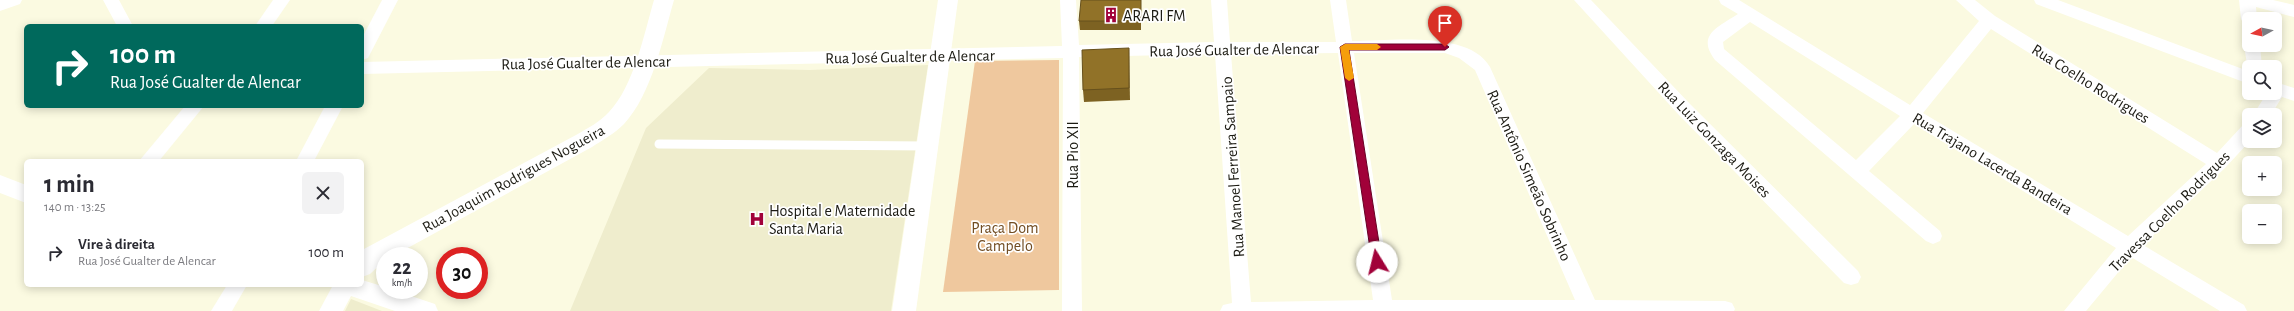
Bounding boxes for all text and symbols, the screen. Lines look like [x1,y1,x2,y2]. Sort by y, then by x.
building icon: ARARI FM [1102,6,1120,24]
pin [1428,6,1462,47]
place label: ARARI FM [1123,8,1186,24]
icon: arrive [1434,12,1456,34]
north arrow [2242,12,2282,52]
map controls [2242,12,2282,244]
icon: right [44,40,96,92]
text: 100 m [110,41,176,69]
street label: Rua José Gualter de Alencar [1149,41,1320,59]
street label: Rua Coelho Rodrigues [2029,41,2152,127]
street label: Rua José Gualter de Alencar [825,48,996,66]
street label: Rua José Gualter de Alencar [501,54,672,72]
button: search [2242,60,2282,100]
text: Rua José Gualter de Alencar [110,74,301,92]
street label: Rua Manoel Ferreira Sampaio [1219,76,1247,258]
street label: Rua Luiz Gonzaga Moises [1655,78,1774,201]
street label: Rua Antônio Simeão Sobrinho [1484,87,1574,263]
button: layers [2242,108,2282,148]
street label: Rua Trajano Lacerda Bandeira [1909,110,2075,219]
street label: Rua Pio XII [1065,121,1081,189]
street label: Rua Joaquim Rodrigues Nogueira [420,122,607,236]
street label: Travessa Coelho Rodrigues [2106,148,2233,275]
button: + [2242,156,2282,196]
button: close [302,172,344,214]
text: 1 min [44,173,95,197]
text: 140 m · 13:25 [44,201,106,214]
place label: Hospital e Maternidade Santa Maria [769,203,915,237]
button: − [2242,204,2282,244]
hospital icon: Hospital e Maternidade Santa Maria [748,210,766,228]
park label: Praça Dom Campelo [971,220,1039,254]
text: Vire à direita [78,237,155,252]
position arrow [1356,241,1398,283]
icon: right [44,242,66,264]
text: 100 m [309,245,344,260]
speed limit sign: 30 [436,247,488,299]
text: Rua José Gualter de Alencar [78,255,216,268]
text: 22 [393,258,411,278]
text: km/h [392,278,412,288]

